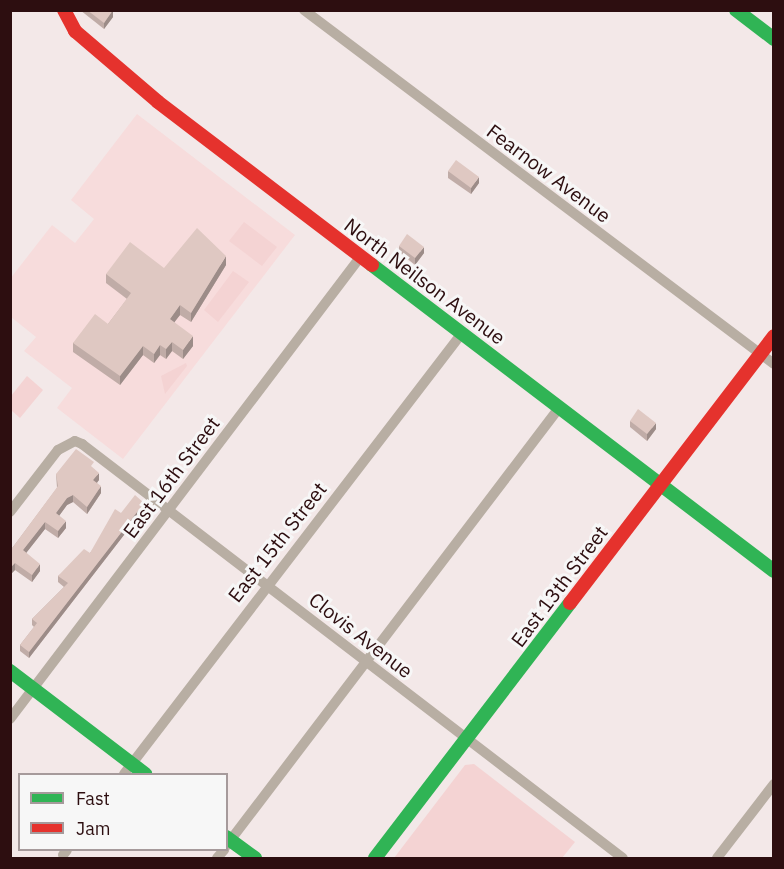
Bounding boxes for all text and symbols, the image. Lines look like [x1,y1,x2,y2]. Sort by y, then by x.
street label: Fearnow Avenue [482,119,616,227]
street label: North Neilson Avenue [340,213,510,349]
street label: East 16th Street [118,412,224,542]
street label: East 15th Street [223,477,331,607]
street label: East 13th Street [506,521,612,651]
street label: Clovis Avenue [304,587,418,683]
legend [18,773,228,851]
text: Fast [76,787,110,810]
text: Jam [76,817,111,840]

